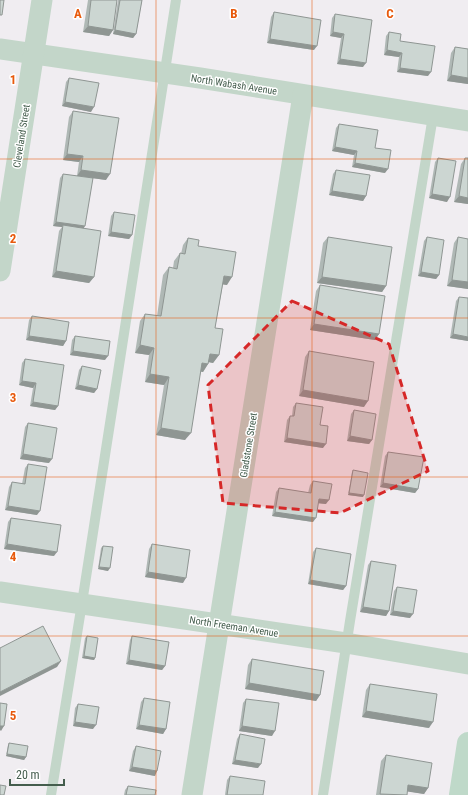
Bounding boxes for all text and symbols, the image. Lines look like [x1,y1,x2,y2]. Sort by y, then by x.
text: A [74,6,82,21]
text: B [230,6,238,21]
text: C [386,6,394,21]
text: 1 [10,72,16,87]
street label: North Wabash Avenue [190,72,278,97]
street label: Cleveland Street [11,104,32,169]
text: 2 [10,231,17,246]
text: 3 [10,390,16,405]
street label: Gladstone Street [238,412,259,478]
text: 4 [10,549,17,564]
street label: North Freeman Avenue [189,614,279,639]
text: 5 [10,708,17,723]
scale bar [10,761,64,787]
text: 20 m [16,768,40,782]

